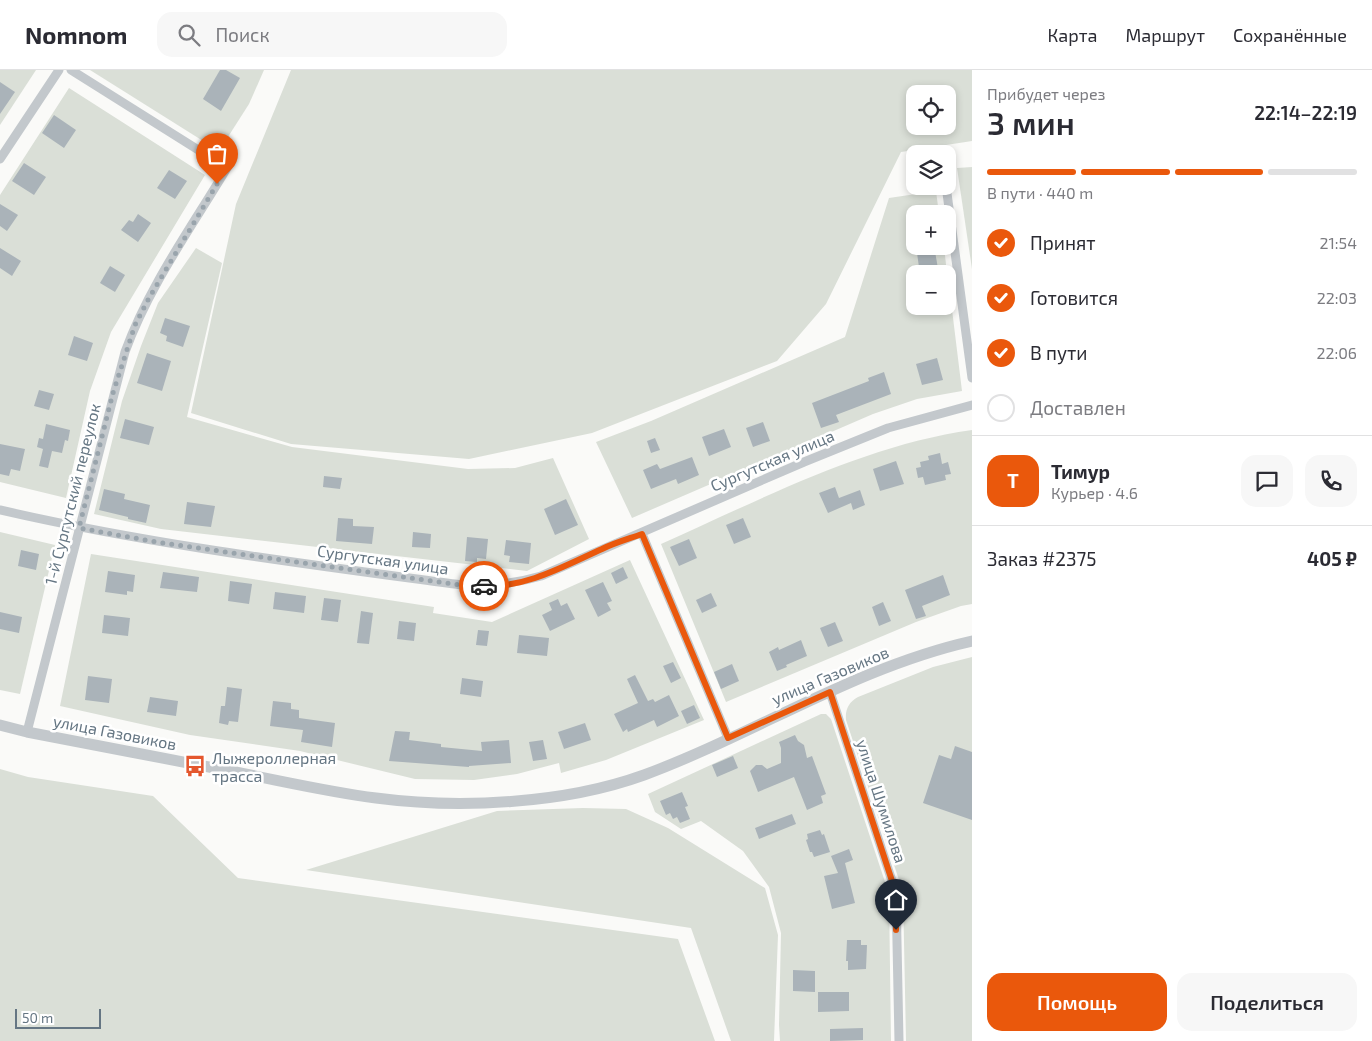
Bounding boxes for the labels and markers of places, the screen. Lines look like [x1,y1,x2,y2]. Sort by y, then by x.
pin [196,133,238,184]
place label: Лыжероллерная трасса [212,748,336,785]
bus stop icon: Лыжероллерная трасса [182,753,208,779]
pin [875,879,917,930]

